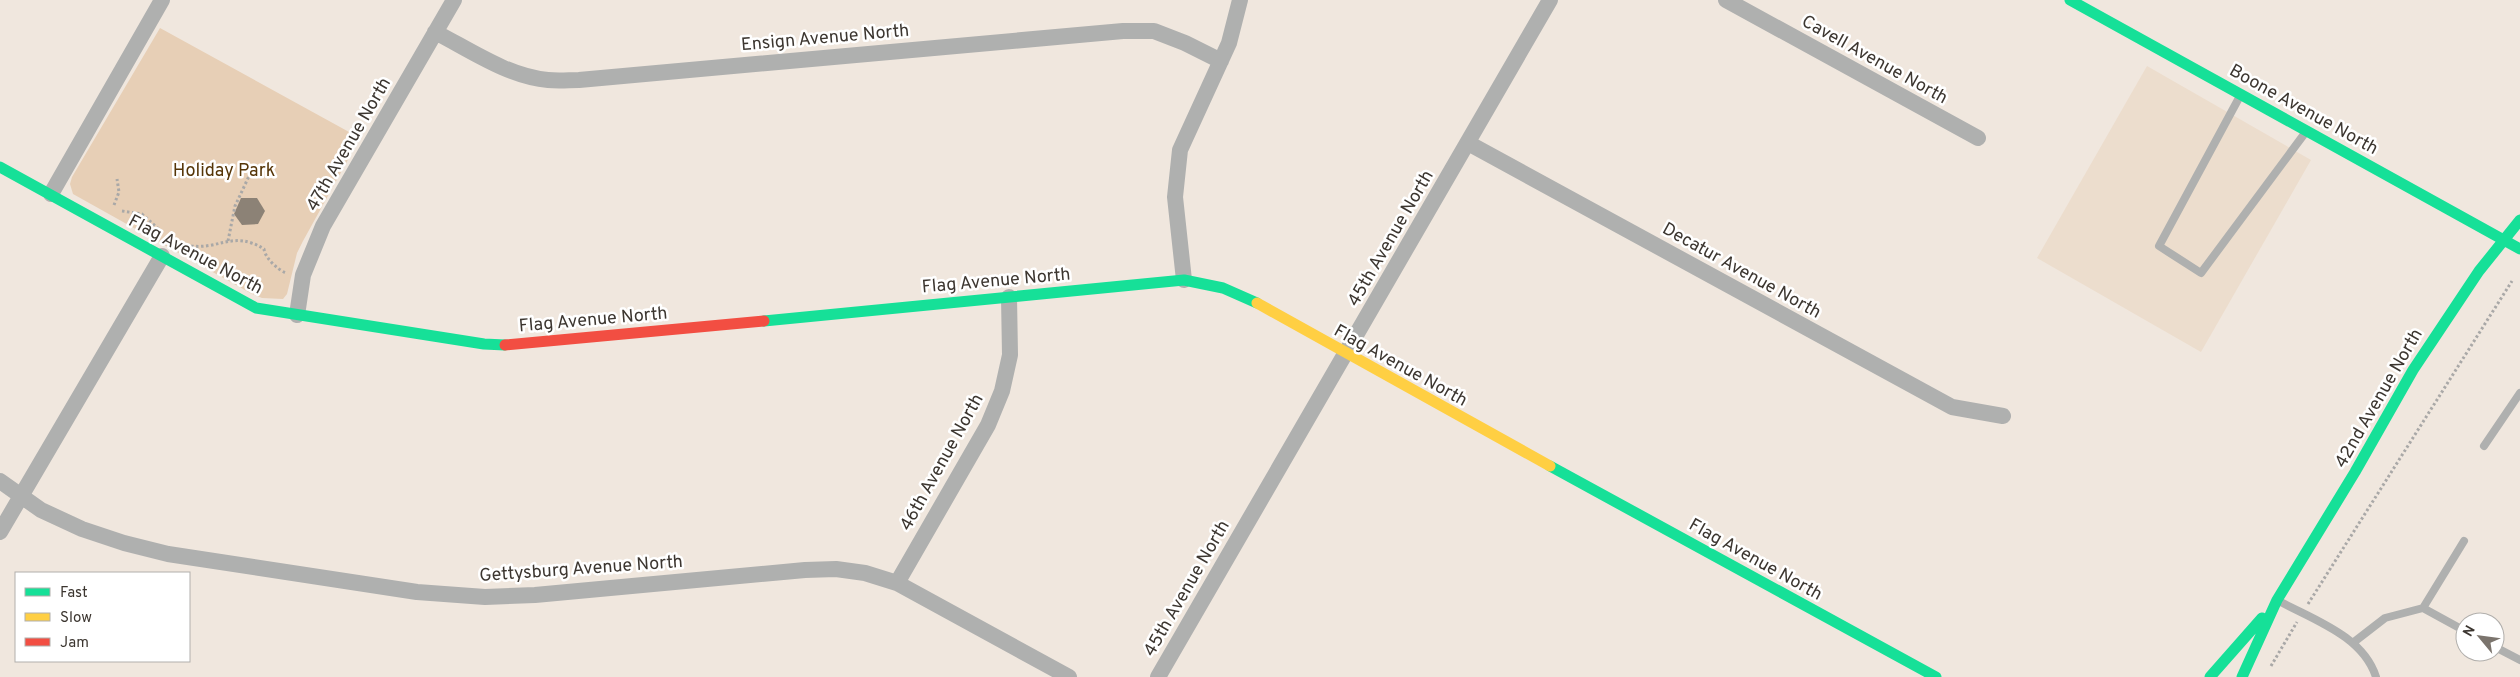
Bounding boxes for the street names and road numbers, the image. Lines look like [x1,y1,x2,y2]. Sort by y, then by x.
street label: Cavell Avenue North [1797,11,1951,110]
street label: Ensign Avenue North [740,20,910,57]
street label: Boone Avenue North [2225,60,2382,161]
street label: 47th Avenue North [302,74,397,216]
street label: 45th Avenue North [1343,167,1440,311]
street label: Flag Avenue North [124,210,267,301]
street label: Decatur Avenue North [1658,218,1825,325]
street label: Flag Avenue North [921,264,1071,299]
street label: Flag Avenue North [518,303,668,338]
street label: Flag Avenue North [1329,320,1471,413]
street label: 42nd Avenue North [2330,325,2429,473]
street label: 46th Avenue North [895,390,989,535]
street label: Flag Avenue North [1684,514,1826,607]
street label: 45th Avenue North [1139,517,1236,661]
street label: Gettysburg Avenue North [479,551,684,588]

